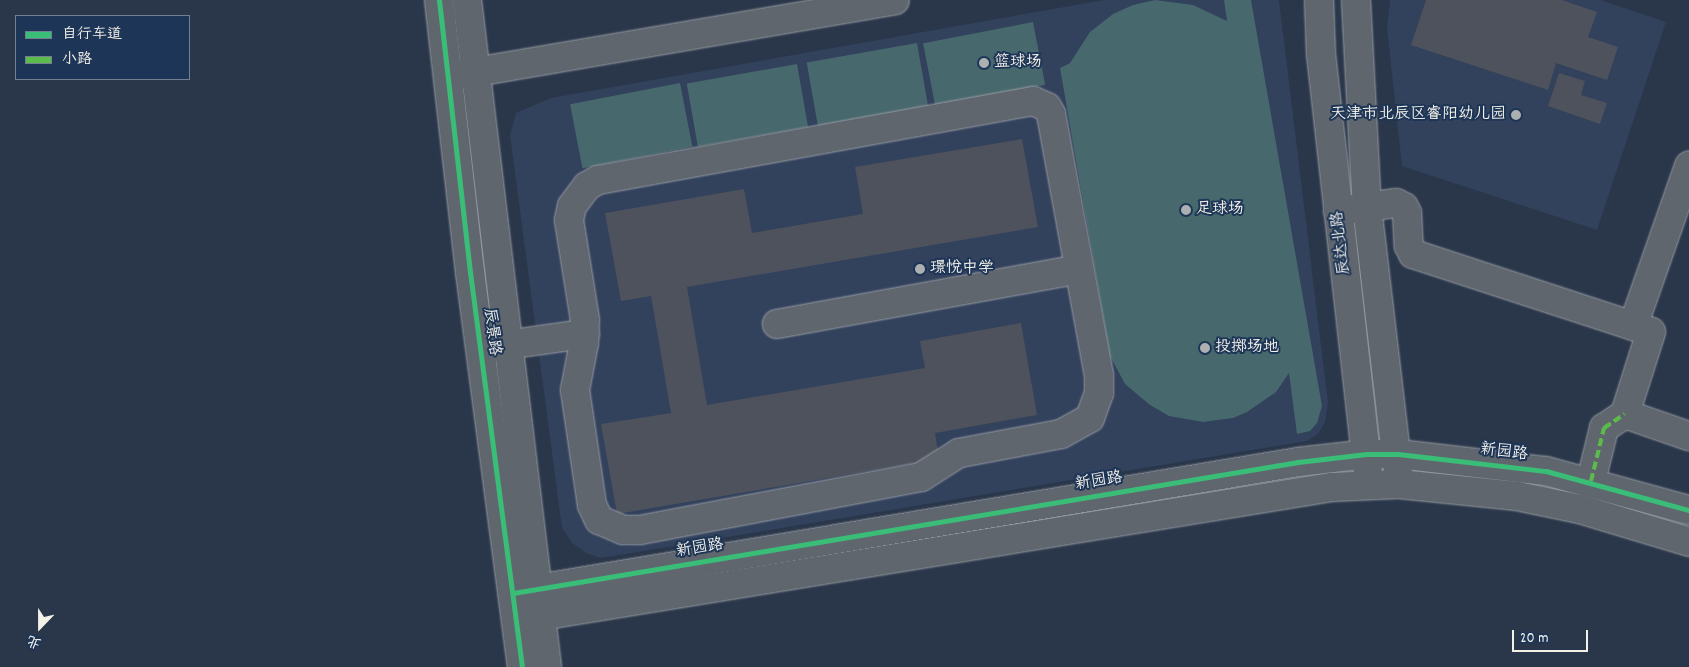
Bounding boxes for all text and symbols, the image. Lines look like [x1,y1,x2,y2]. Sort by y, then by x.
legend [15,15,190,80]
text: 自行车道 [62,24,122,46]
text: 小路 [62,49,92,71]
place label: 篮球场 [994,53,1042,73]
marker: 篮球场 [978,57,990,69]
place label: 天津市北辰区睿阳幼儿园 [1330,105,1506,125]
marker: 天津市北辰区睿阳幼儿园 [1510,109,1522,121]
place label: 足球场 [1196,200,1244,220]
marker: 足球场 [1180,204,1192,216]
street label: 辰达北路 [1329,210,1355,276]
place label: 璟悦中学 [930,259,994,279]
marker: 璟悦中学 [914,263,926,275]
street label: 辰景路 [479,307,503,357]
place label: 投掷场地 [1215,338,1279,358]
marker: 投掷场地 [1199,342,1211,354]
street label: 新园路 [1479,441,1529,465]
street label: 新园路 [1074,469,1124,495]
street label: 新园路 [675,536,725,562]
north arrow [15,602,65,652]
scale bar [1514,620,1590,652]
text: 20 m [1520,628,1548,650]
text: 北 [24,629,45,653]

